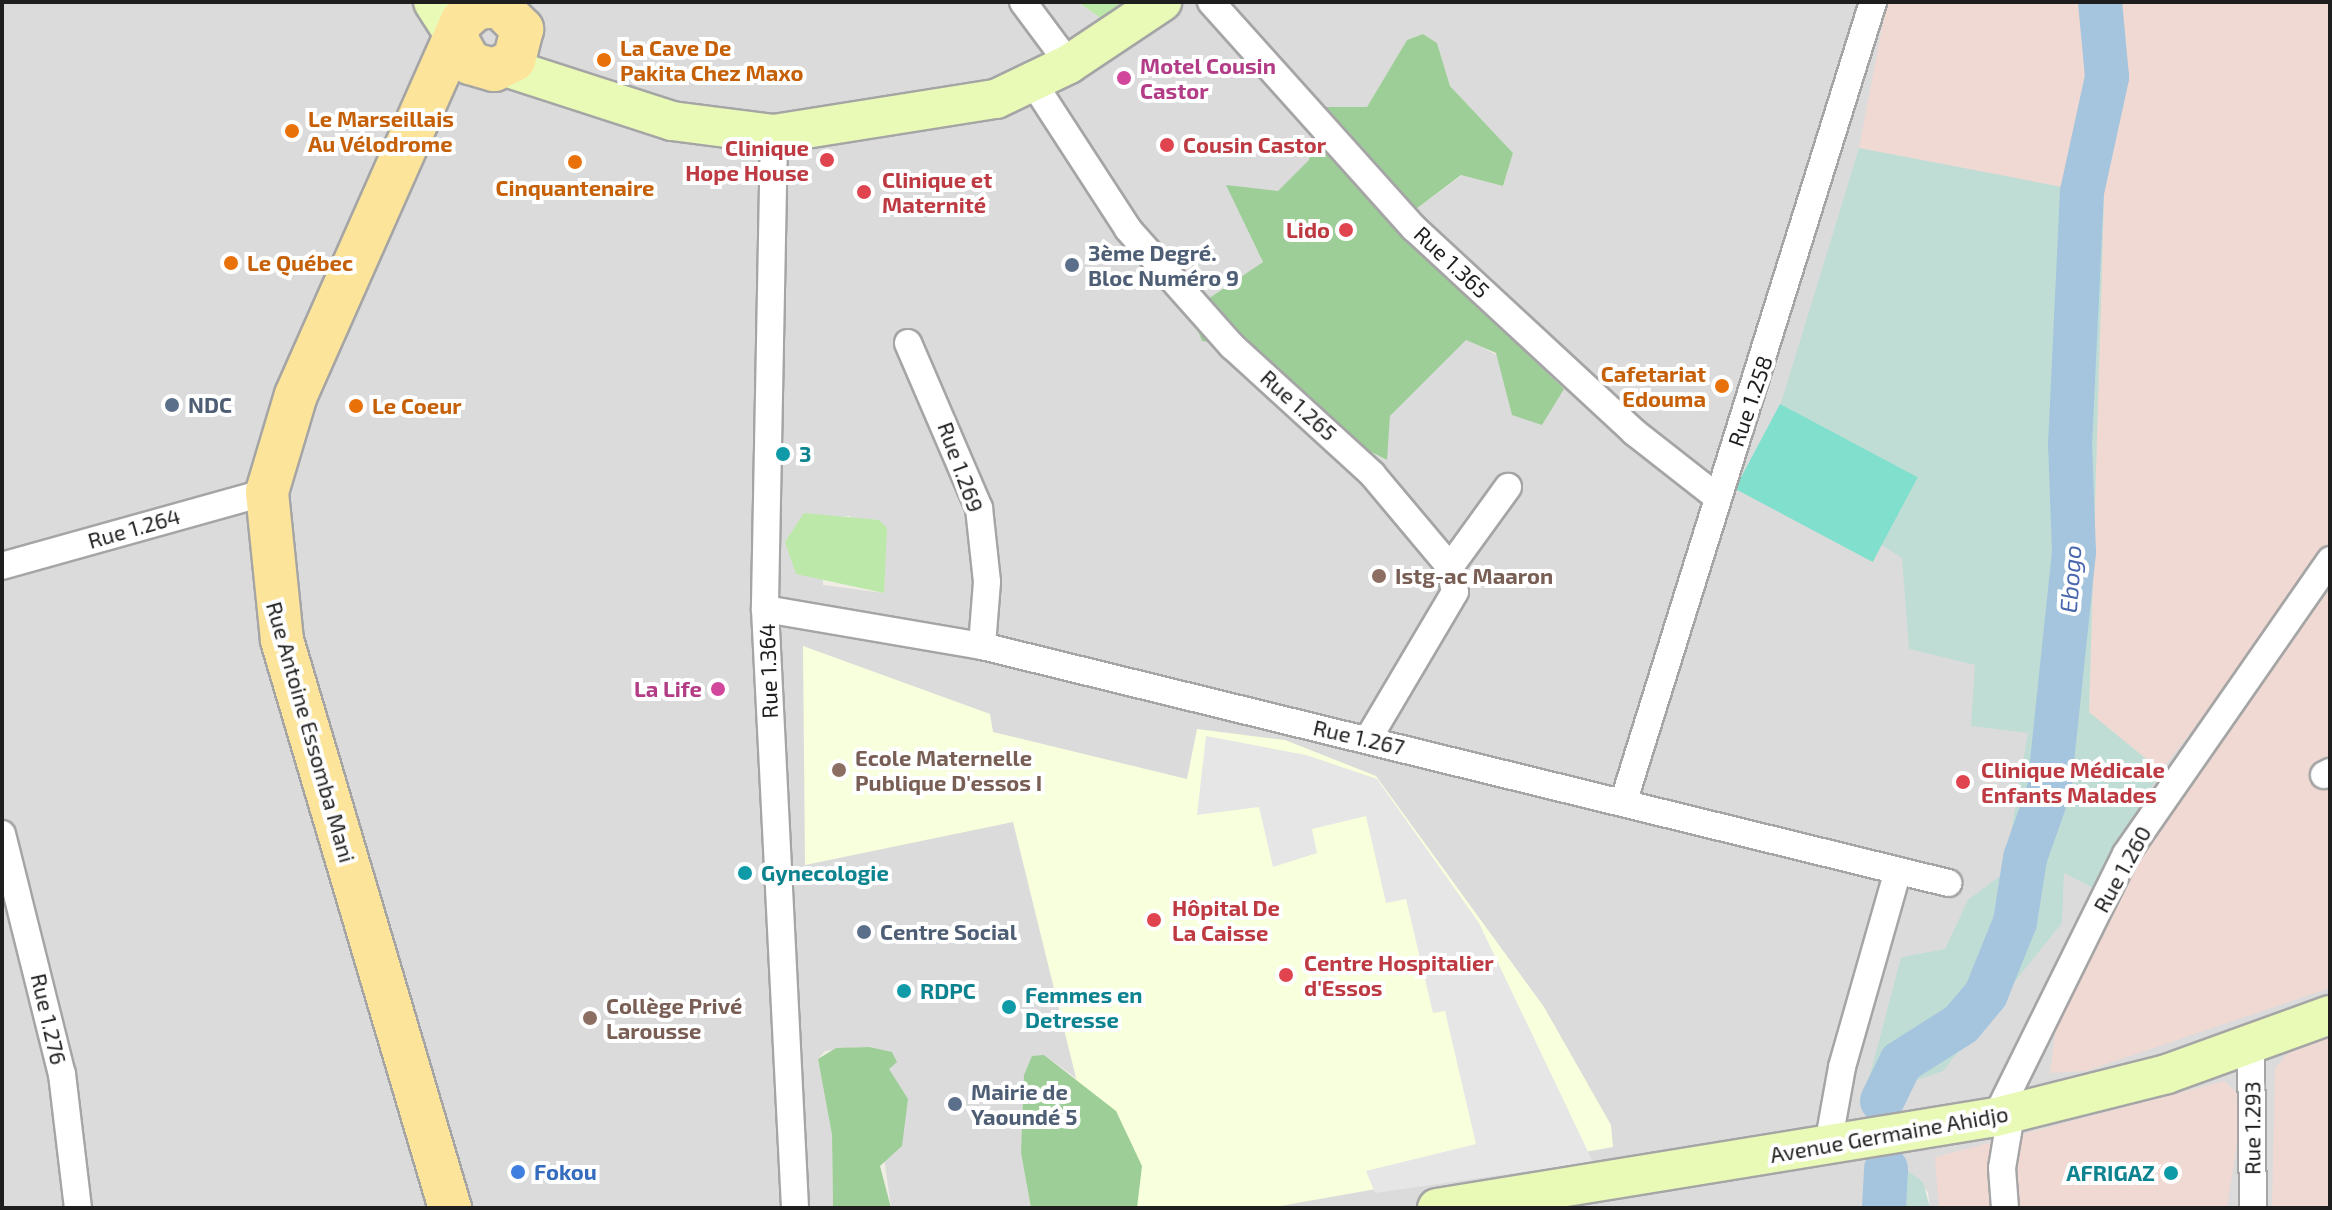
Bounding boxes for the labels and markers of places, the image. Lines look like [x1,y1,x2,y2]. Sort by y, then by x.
place label: La Cave De Pakita Chez Maxo [620,34,803,86]
marker: La Cave De Pakita Chez Maxo [595,51,613,69]
place label: Motel Cousin Castor [1140,52,1276,104]
marker: Motel Cousin Castor [1115,69,1133,87]
place label: Le Marseillais Au Vélodrome [308,105,454,156]
marker: Le Marseillais Au Vélodrome [283,122,301,140]
place label: Cousin Castor [1183,132,1326,158]
place label: Clinique Hope House [685,134,809,186]
marker: Cousin Castor [1158,136,1176,154]
marker: Clinique Hope House [816,149,838,171]
marker: Cinquantenaire [566,153,584,171]
place label: Clinique et Maternité [882,166,992,218]
place label: Cinquantenaire [496,175,654,201]
marker: Clinique et Maternité [853,181,875,203]
place label: Lido [1286,217,1330,243]
marker: Lido [1337,221,1355,239]
place label: 3ème Degré. Bloc Numéro 9 [1088,239,1239,290]
place label: Le Québec [247,250,353,276]
marker: Le Québec [222,254,240,272]
marker: 3ème Degré. Bloc Numéro 9 [1063,256,1081,274]
place label: Cafetariat Edouma [1601,360,1706,412]
marker: Cafetariat Edouma [1713,377,1731,395]
place label: NDC [188,392,232,418]
place label: Le Coeur [372,393,462,419]
marker: NDC [163,396,181,414]
marker: Le Coeur [347,397,365,415]
place label: 3 [799,441,811,467]
marker: 3 [774,445,792,463]
place label: Istg-ac Maaron [1395,563,1553,589]
marker: Istg-ac Maaron [1370,567,1388,585]
place label: La Life [634,676,702,702]
marker: La Life [709,680,727,698]
place label: Ecole Maternelle Publique D'essos I [855,744,1042,796]
place label: Clinique Médicale Enfants Malades [1981,756,2165,808]
marker: Ecole Maternelle Publique D'essos I [830,761,848,779]
marker: Clinique Médicale Enfants Malades [1952,771,1974,793]
place label: Gynecologie [761,860,889,886]
marker: Gynecologie [736,864,754,882]
place label: Hôpital De La Caisse [1172,894,1280,946]
marker: Hôpital De La Caisse [1143,909,1165,931]
place label: Centre Social [880,919,1017,945]
marker: Centre Social [855,923,873,941]
place label: Centre Hospitalier d'Essos [1304,949,1494,1000]
marker: Centre Hospitalier d'Essos [1275,964,1297,986]
place label: RDPC [920,978,976,1004]
place label: Femmes en Detresse [1025,981,1143,1032]
marker: RDPC [895,982,913,1000]
place label: Collège Privé Larousse [606,992,742,1044]
marker: Femmes en Detresse [1000,998,1018,1016]
marker: Collège Privé Larousse [581,1009,599,1027]
place label: Mairie de Yaoundé 5 [971,1078,1077,1130]
marker: Mairie de Yaoundé 5 [946,1095,964,1113]
place label: Fokou [534,1159,597,1185]
place label: AFRIGAZ [2066,1160,2155,1186]
marker: Fokou [509,1163,527,1181]
marker: AFRIGAZ [2162,1164,2180,1182]

